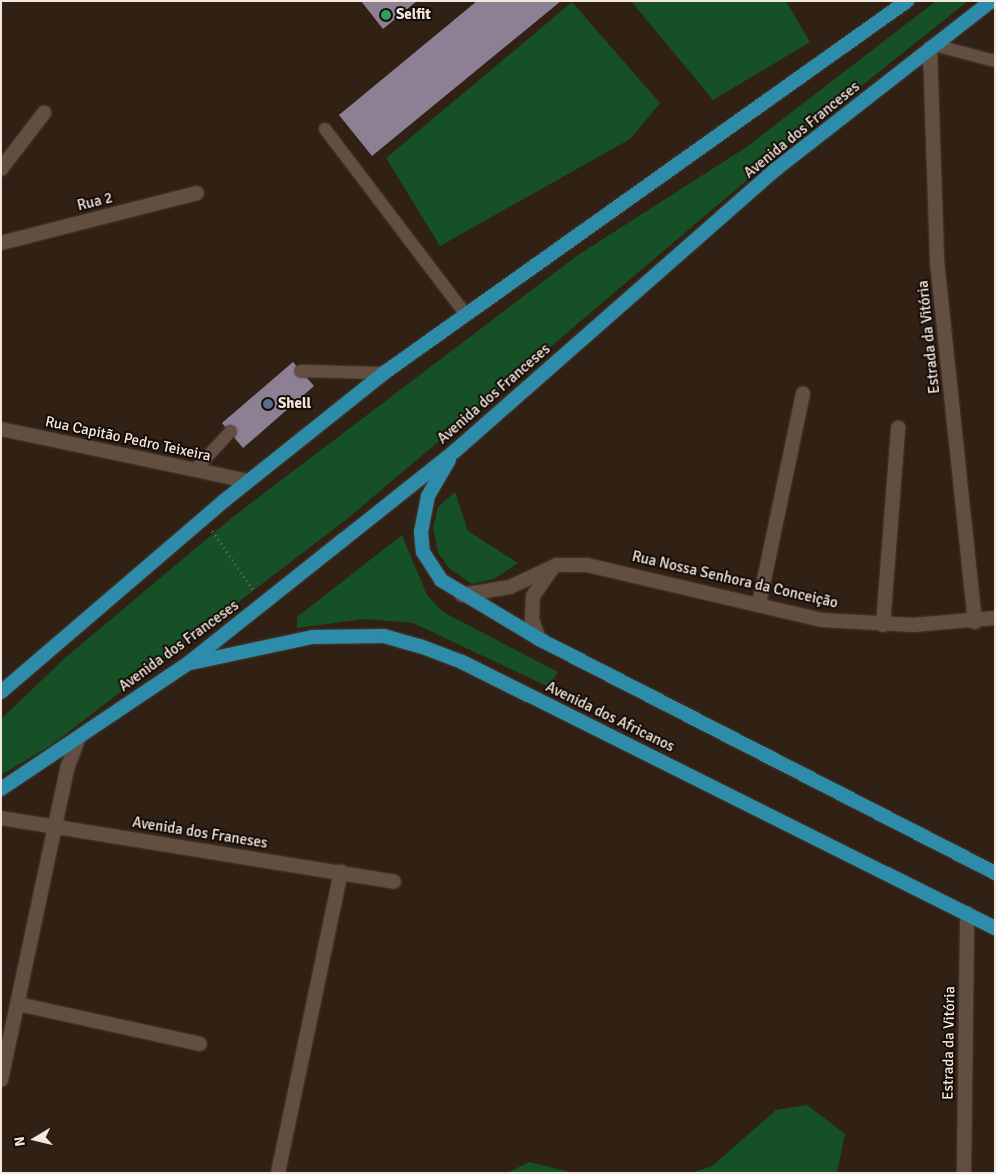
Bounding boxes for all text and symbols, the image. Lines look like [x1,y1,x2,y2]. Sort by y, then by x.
place label: Selfit [396,6,431,24]
marker: Selfit [380,9,392,21]
street label: Avenida dos Franceses [741,78,863,182]
street label: Rua 2 [75,189,115,215]
street label: Estrada da Vitória [914,279,944,395]
street label: Avenida dos Franceses [434,340,554,448]
place label: Shell [278,395,311,413]
marker: Shell [262,398,274,410]
street label: Rua Capitão Pedro Teixeira [44,413,212,465]
street label: Rua Nossa Senhora da Conceição [630,548,840,612]
street label: Avenida dos Franceses [116,597,242,695]
street label: Avenida dos Africanos [543,678,677,756]
street label: Avenida dos Franeses [131,813,269,853]
street label: Estrada da Vitória [939,986,959,1100]
north arrow [10,1114,60,1164]
text: N [11,1135,29,1148]

